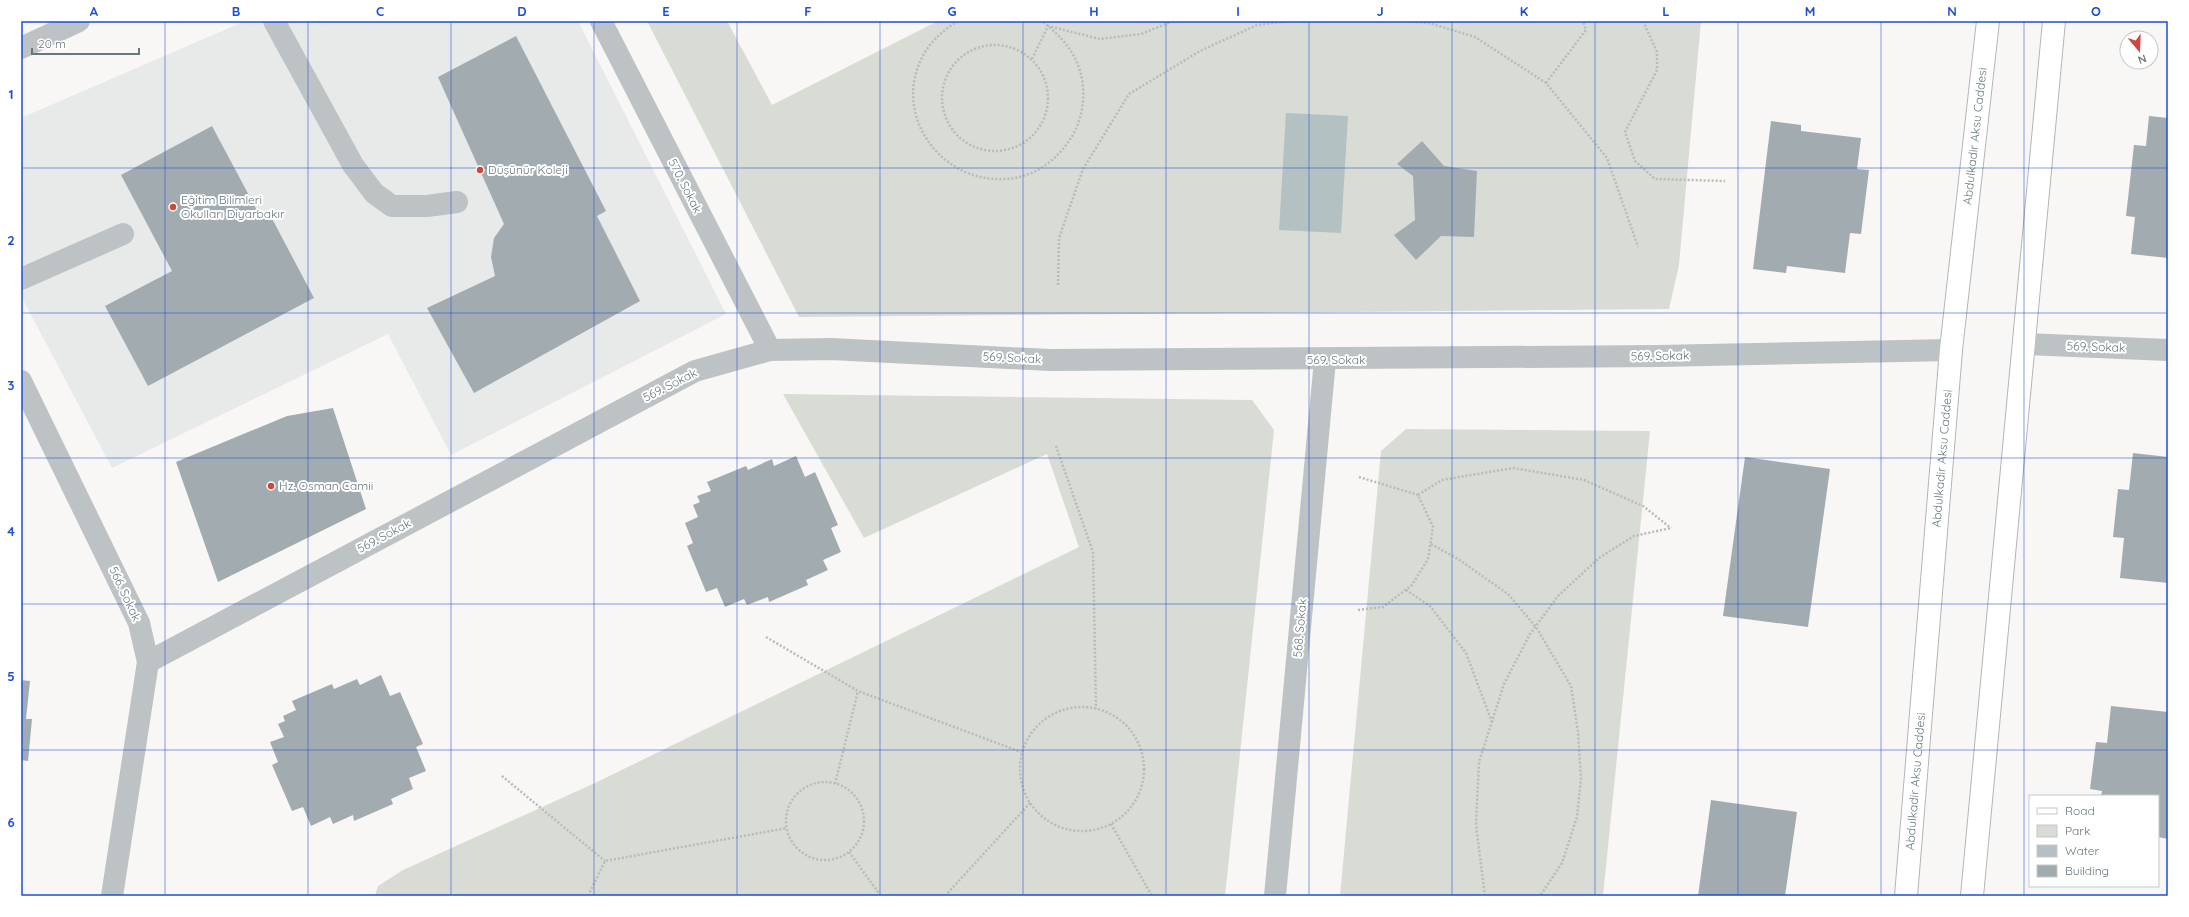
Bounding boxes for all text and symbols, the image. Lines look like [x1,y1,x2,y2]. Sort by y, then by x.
text: A [90,3,99,19]
text: B [232,3,240,19]
text: C [376,3,384,19]
text: D [517,3,527,19]
text: E [662,3,670,19]
text: F [804,3,812,19]
text: G [947,3,957,19]
text: H [1089,3,1099,19]
text: I [1236,3,1240,19]
text: J [1376,3,1384,19]
text: K [1520,3,1529,19]
text: L [1662,3,1670,19]
text: M [1805,3,1815,19]
text: N [1947,3,1957,19]
text: O [2091,3,2101,19]
scale bar [32,30,139,56]
north arrow [2119,30,2159,70]
text: 20 m [38,36,66,51]
text: N [2136,52,2148,67]
street label: Abdulkadir Aksu Caddesi [1959,67,1990,206]
text: 1 [8,86,14,102]
street label: 570. Sokak [665,156,706,216]
place label: Düşünür Koleji [488,162,568,177]
marker: Düşünür Koleji [475,165,485,175]
place label: Eğitim Bilimleri Okulları Diyarbakır [181,192,285,221]
marker: Eğitim Bilimleri Okulları Diyarbakır [168,202,178,212]
text: 2 [7,232,15,248]
street label: 569. Sokak [2066,338,2126,355]
street label: 569. Sokak [1631,347,1689,364]
street label: 569. Sokak [982,348,1042,367]
street label: 569. Sokak [1307,352,1365,367]
street label: 569. Sokak [640,365,699,405]
text: 3 [8,377,15,393]
street label: Abdulkadir Aksu Caddesi [1928,389,1955,528]
place label: Hz. Osman Camii [279,478,373,493]
marker: Hz. Osman Camii [266,481,276,491]
street label: 569. Sokak [354,515,413,556]
text: 4 [7,523,15,539]
street label: 566. Sokak [106,564,145,624]
street label: 568. Sokak [1289,598,1310,658]
text: 5 [7,668,15,684]
street label: Abdulkadir Aksu Caddesi [1902,712,1928,851]
legend [2029,795,2159,887]
text: Road [2065,803,2095,818]
text: 6 [7,814,15,830]
text: Park [2065,823,2090,838]
text: Water [2065,843,2100,858]
text: Building [2065,863,2109,878]

